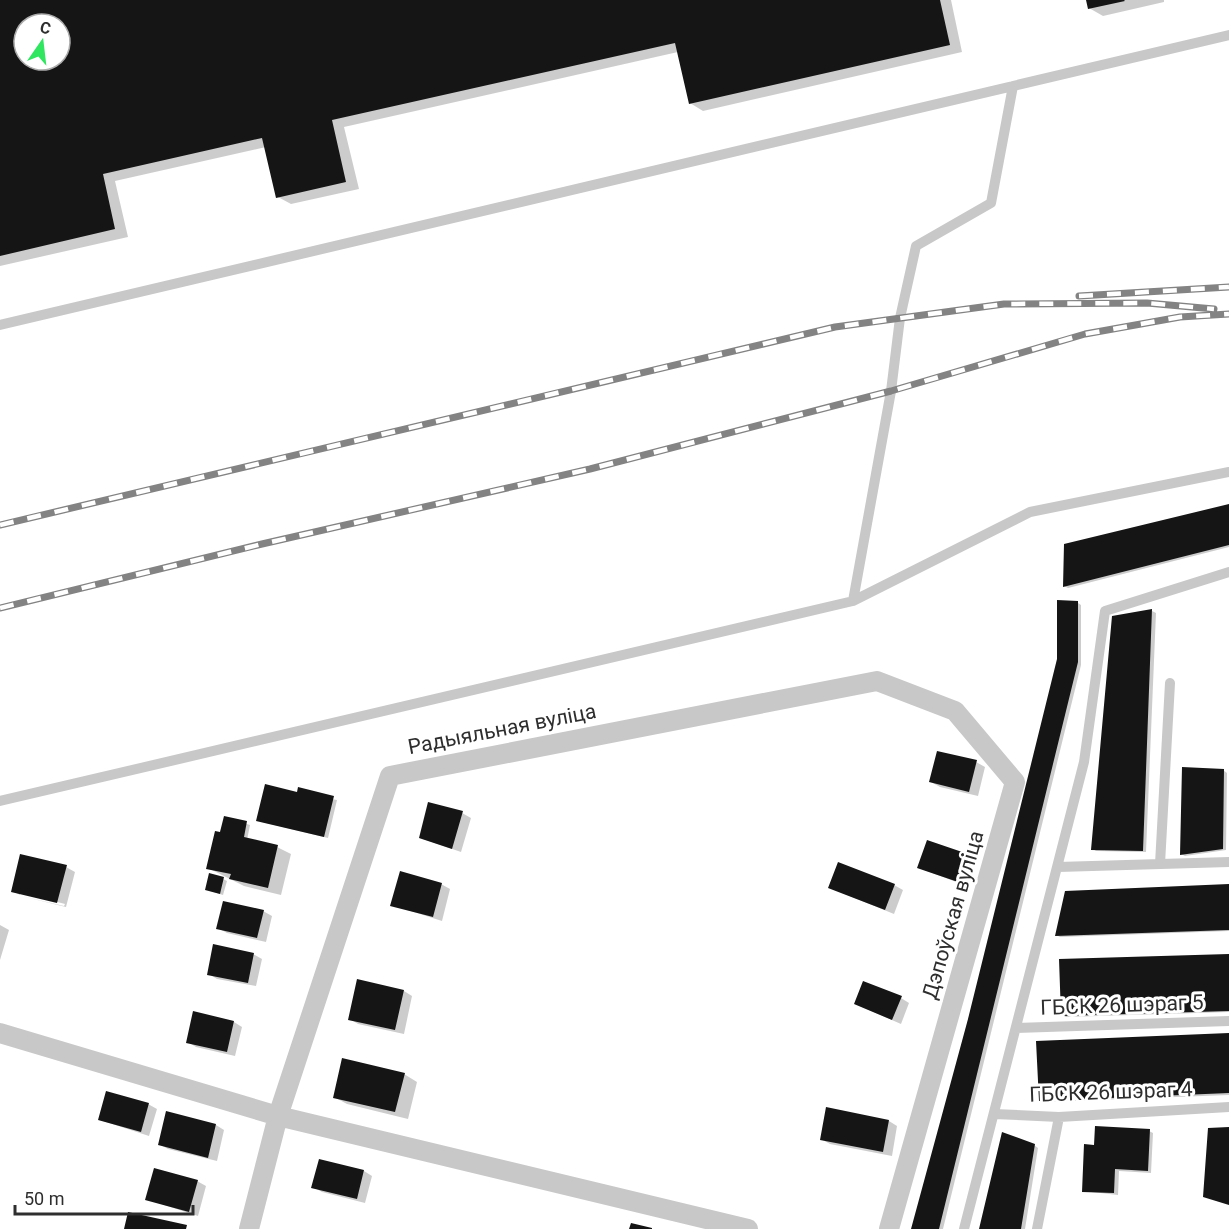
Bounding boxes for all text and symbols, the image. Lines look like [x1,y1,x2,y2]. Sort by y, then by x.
north arrow [12,12,72,72]
text: С [38,17,53,38]
street label: Радыяльная вуліца [406,699,598,759]
street label: Дэпоўская вуліца [918,828,988,1002]
street label: ГБСК 26 шэраг 5 [1040,990,1204,1020]
street label: ГБСК 26 шэраг 4 [1029,1077,1193,1107]
scale bar [15,1178,194,1216]
text: 50 m [24,1188,64,1209]

